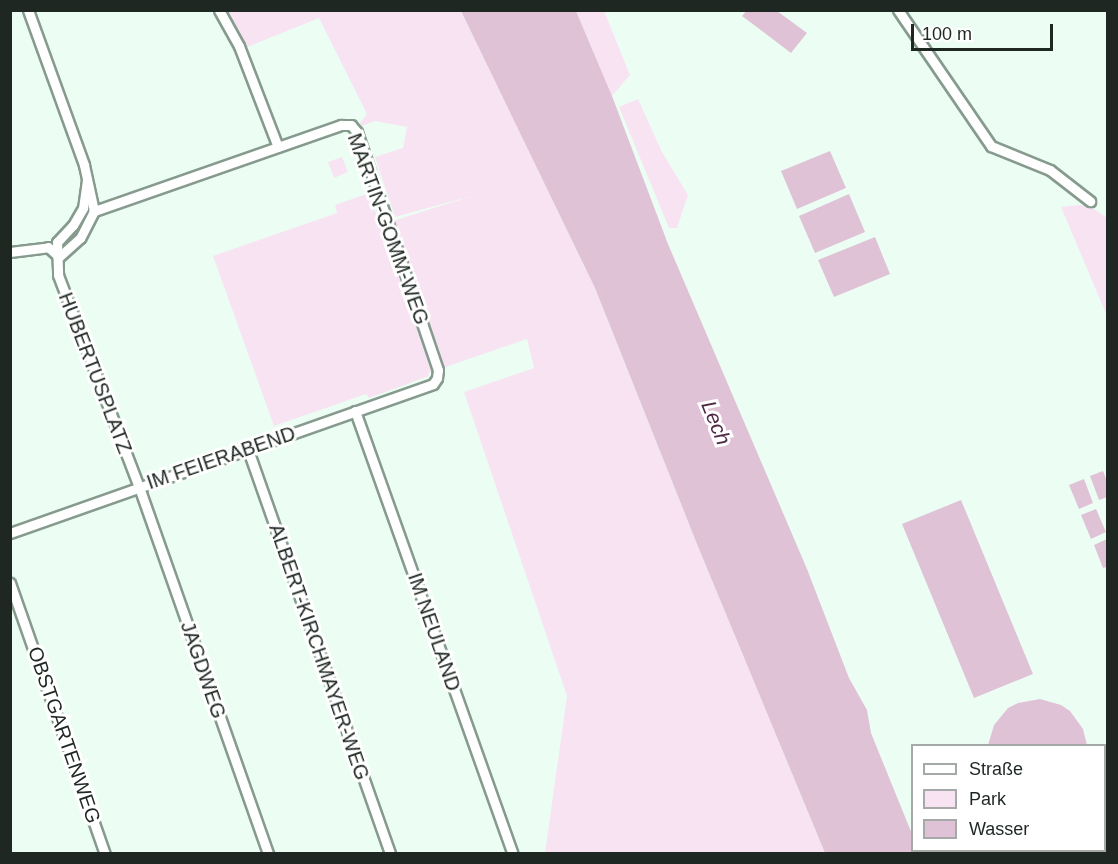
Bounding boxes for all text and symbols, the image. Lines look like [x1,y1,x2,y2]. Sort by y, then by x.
scale bar [914,12,1056,50]
text: 100 m [922,24,972,44]
street label: MARTIN-GOMM-WEG [342,130,434,328]
street label: HUBERTUSPLATZ [53,289,137,457]
water label: Lech [696,397,736,449]
street label: IM FEIERABEND [144,421,298,495]
street label: ALBERT-KIRCHMAYER-WEG [264,521,374,783]
street label: IM NEULAND [403,570,465,694]
street label: JAGDWEG [175,618,231,722]
street label: OBSTGARTENWEG [23,644,105,826]
legend [911,744,1106,852]
text: Straße [969,759,1023,779]
text: Park [969,789,1006,809]
text: Wasser [969,819,1029,839]

